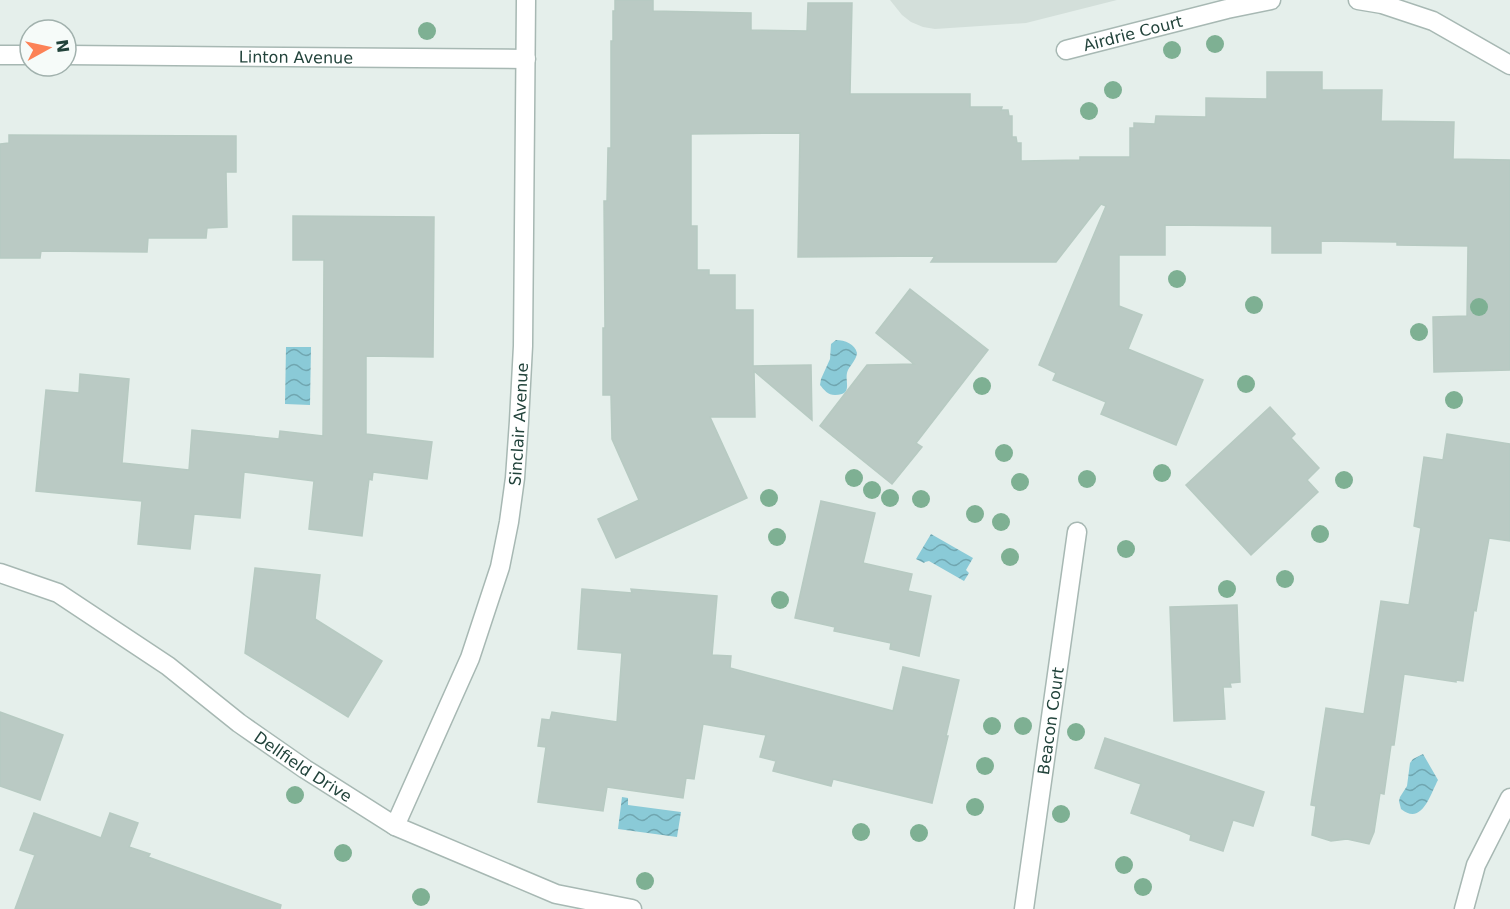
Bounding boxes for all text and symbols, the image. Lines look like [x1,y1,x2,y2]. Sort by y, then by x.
street label: Airdrie Court [1081,11,1185,55]
north arrow [18,18,78,78]
text: N [52,38,73,54]
street label: Linton Avenue [239,47,353,67]
street label: Sinclair Avenue [505,362,532,487]
street label: Beacon Court [1033,666,1067,776]
street label: Dellfield Drive [251,727,356,806]

